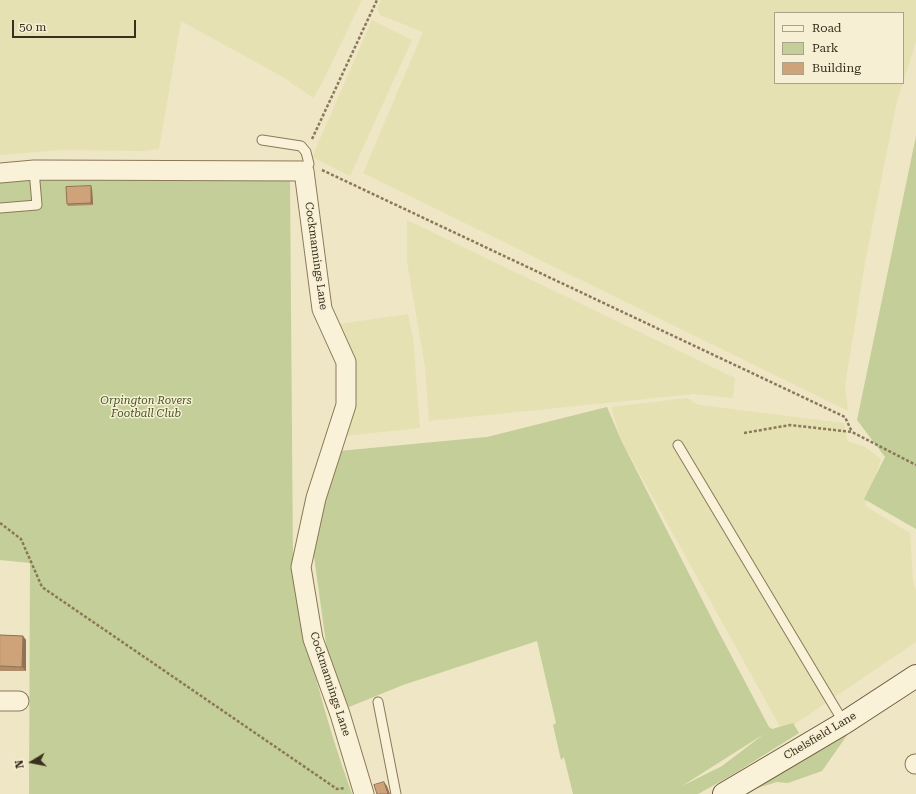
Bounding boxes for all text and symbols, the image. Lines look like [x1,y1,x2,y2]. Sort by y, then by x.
scale bar [14,12,138,38]
legend [774,12,904,84]
text: 50 m [19,20,46,34]
text: Road [812,21,841,35]
text: Park [812,41,838,55]
text: Building [812,61,861,75]
street label: Cockmannings Lane [302,201,330,311]
park label: Orpington Rovers Football Club [100,394,192,420]
street label: Cockmannings Lane [307,630,353,738]
street label: Chelsfield Lane [781,709,859,763]
north arrow [12,742,52,782]
text: N [13,759,27,769]

